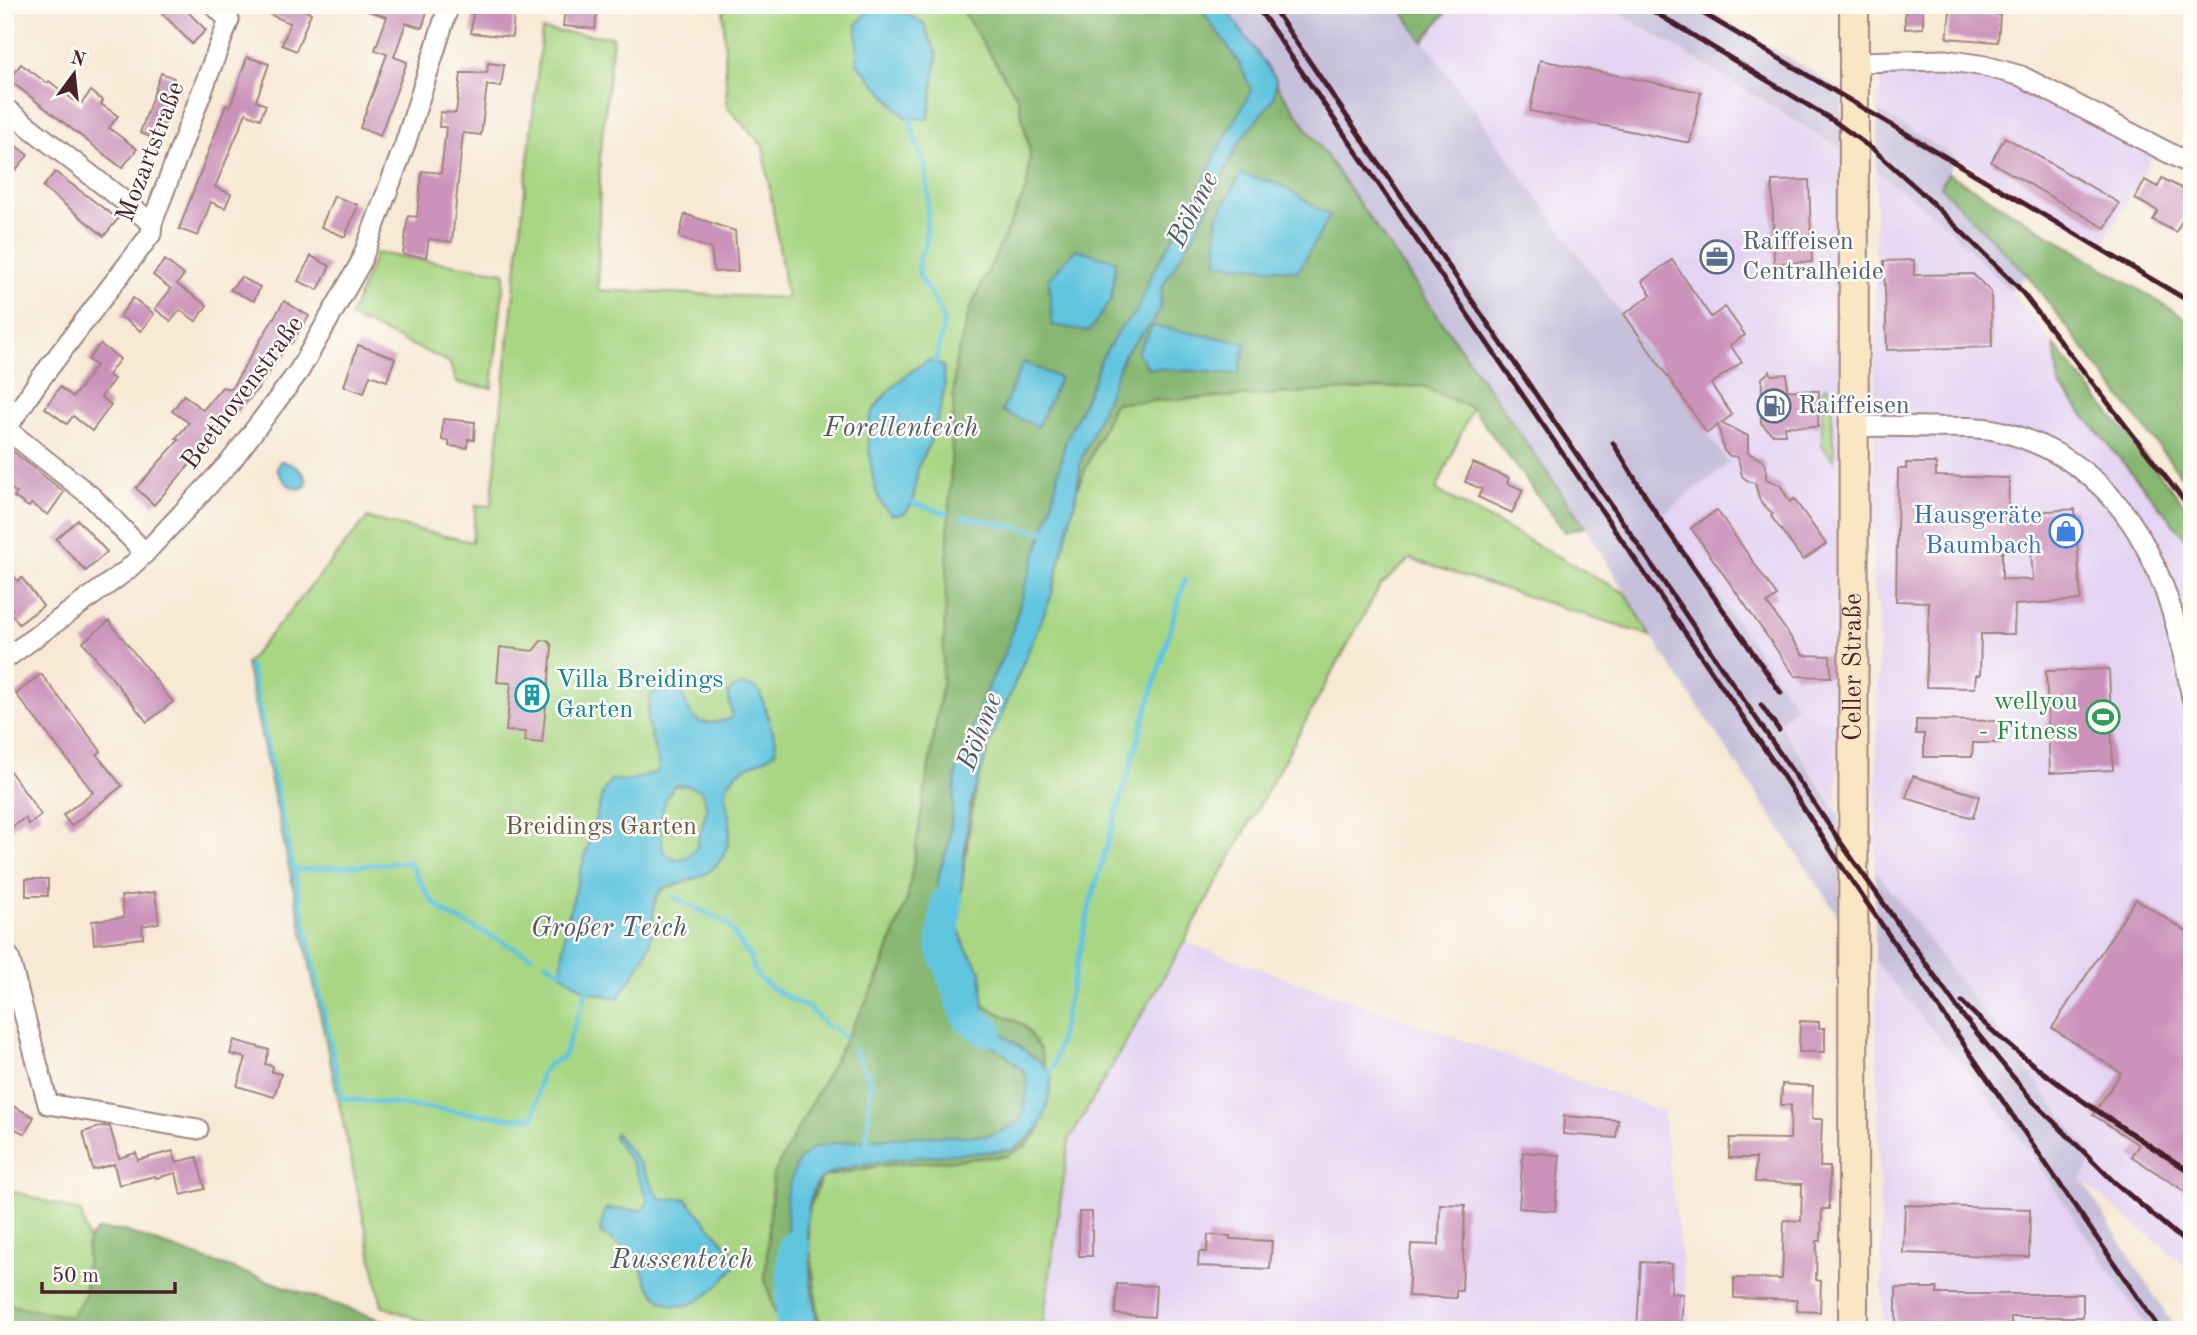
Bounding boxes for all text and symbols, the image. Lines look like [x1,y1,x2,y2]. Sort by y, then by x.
north arrow [38,38,108,108]
text: N [68,49,88,71]
street label: Mozartstraße [112,78,190,226]
water label: Böhme [1163,168,1225,253]
place label: Raiffeisen Centralheide [1742,229,1884,285]
office icon: Raiffeisen Centralheide [1698,238,1736,276]
street label: Beethovenstraße [177,311,309,475]
fuel station icon: Raiffeisen [1755,387,1793,425]
place label: Raiffeisen [1798,393,1910,419]
water label: Forellenteich [822,415,979,443]
place label: Hausgeräte Baumbach [1913,503,2042,559]
shop icon: Hausgeräte Baumbach [2047,512,2085,550]
street label: Celler Straße [1840,593,1867,741]
place label: Villa Breidings Garten [556,667,724,723]
building icon: Villa Breidings Garten [513,676,551,714]
water label: Böhme [953,689,1009,776]
place label: wellyou - Fitness [1979,689,2078,745]
sports icon: wellyou - Fitness [2084,698,2122,736]
park label: Breidings Garten [505,814,697,840]
water label: Großer Teich [531,915,687,943]
water label: Russenteich [609,1247,754,1275]
scale bar [42,1251,175,1295]
text: 50 m [52,1266,99,1287]

